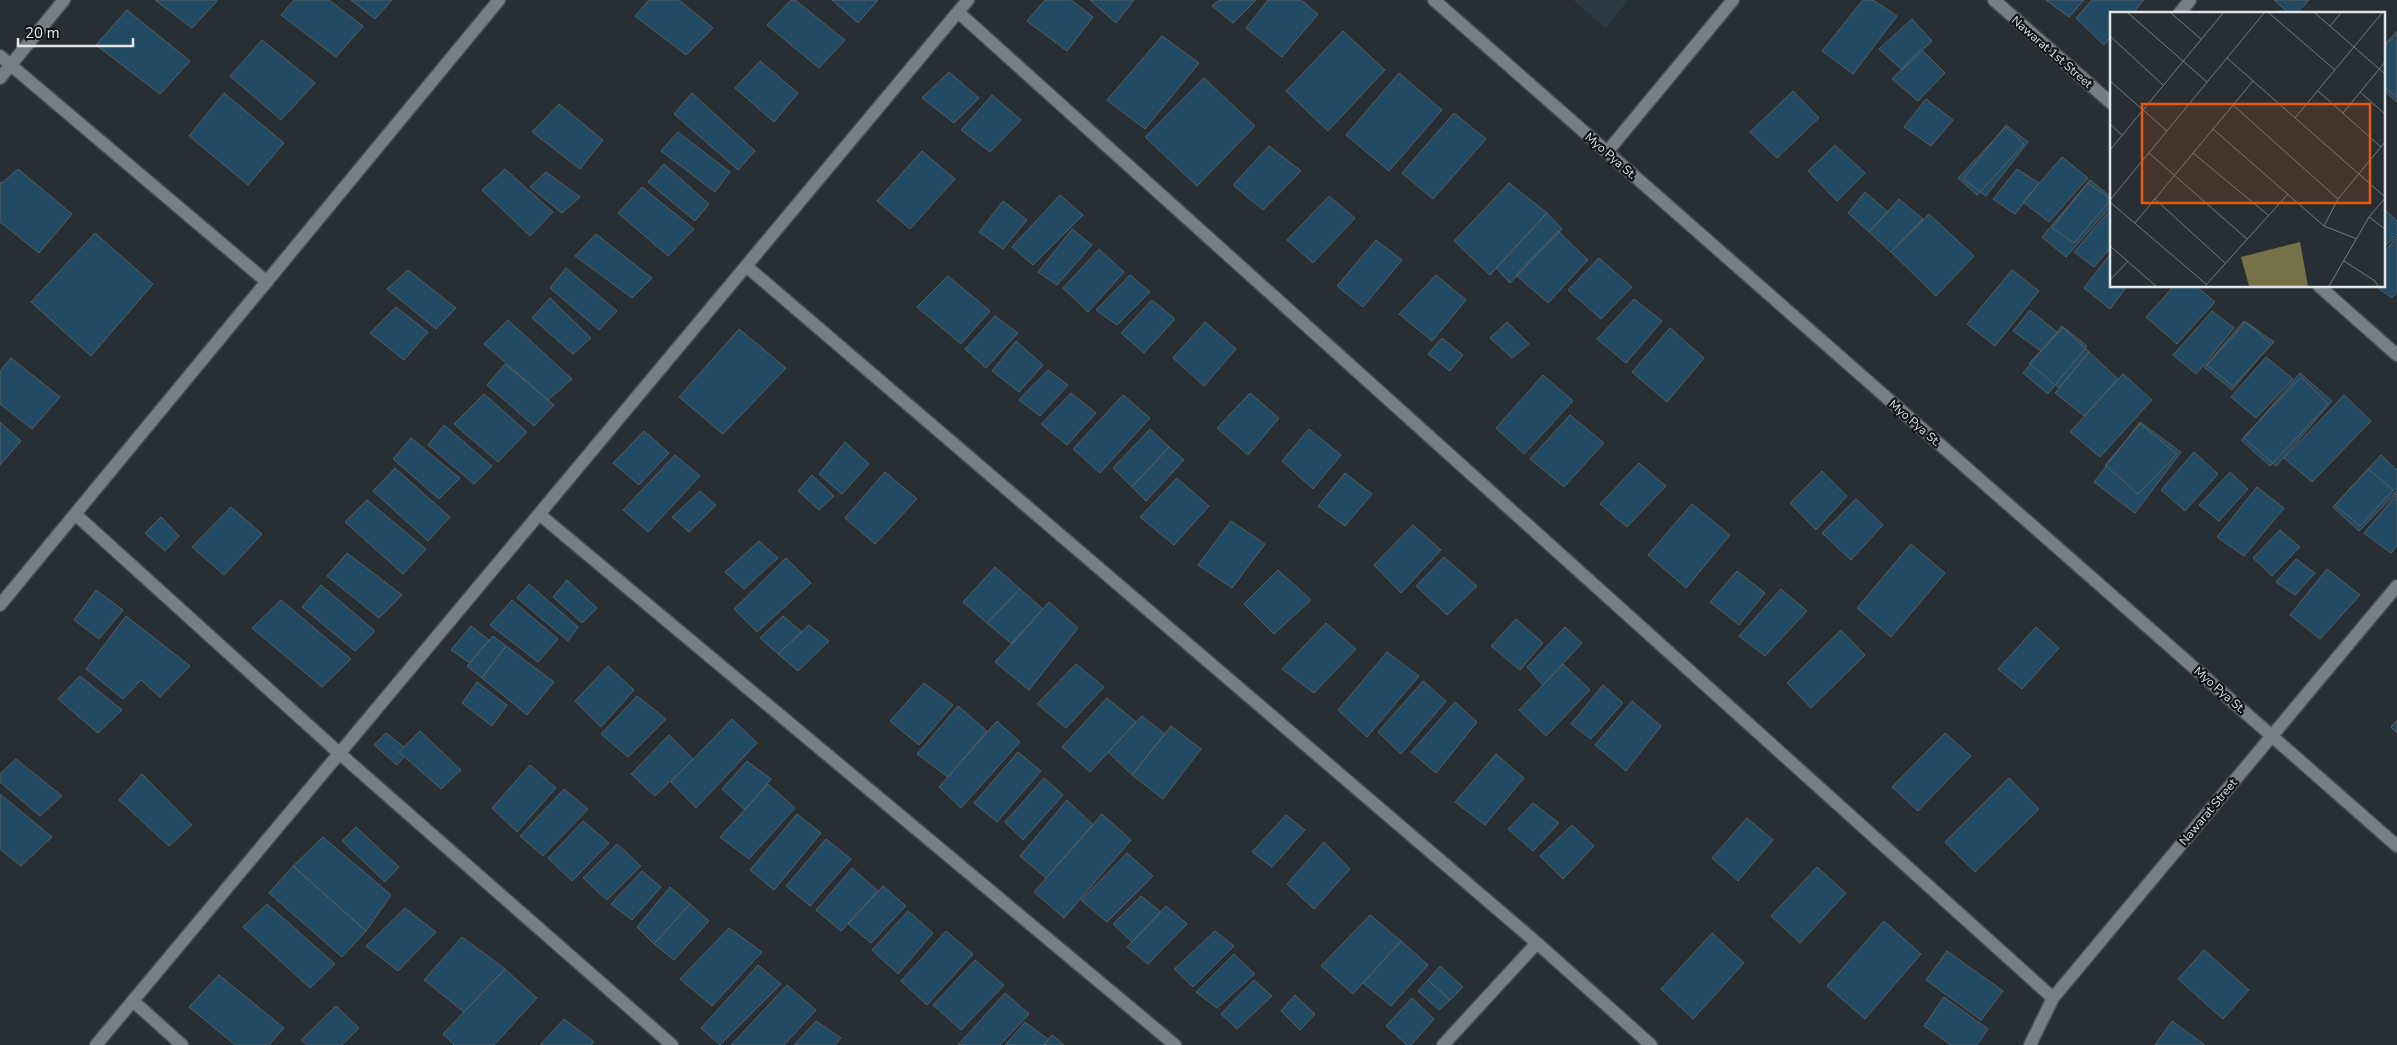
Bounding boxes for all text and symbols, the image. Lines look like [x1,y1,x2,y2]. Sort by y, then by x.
street label: Nawarat 1st Street [2008,12,2096,92]
inset map [2110,12,2384,288]
scale bar [18,15,132,47]
text: 20 m [25,23,60,43]
street label: Myo Pya St. [1582,129,1640,183]
street label: Myo Pya St. [1886,396,1944,450]
street label: Myo Pya St. [2191,663,2249,717]
street label: Nawarat Street [2175,775,2241,849]

